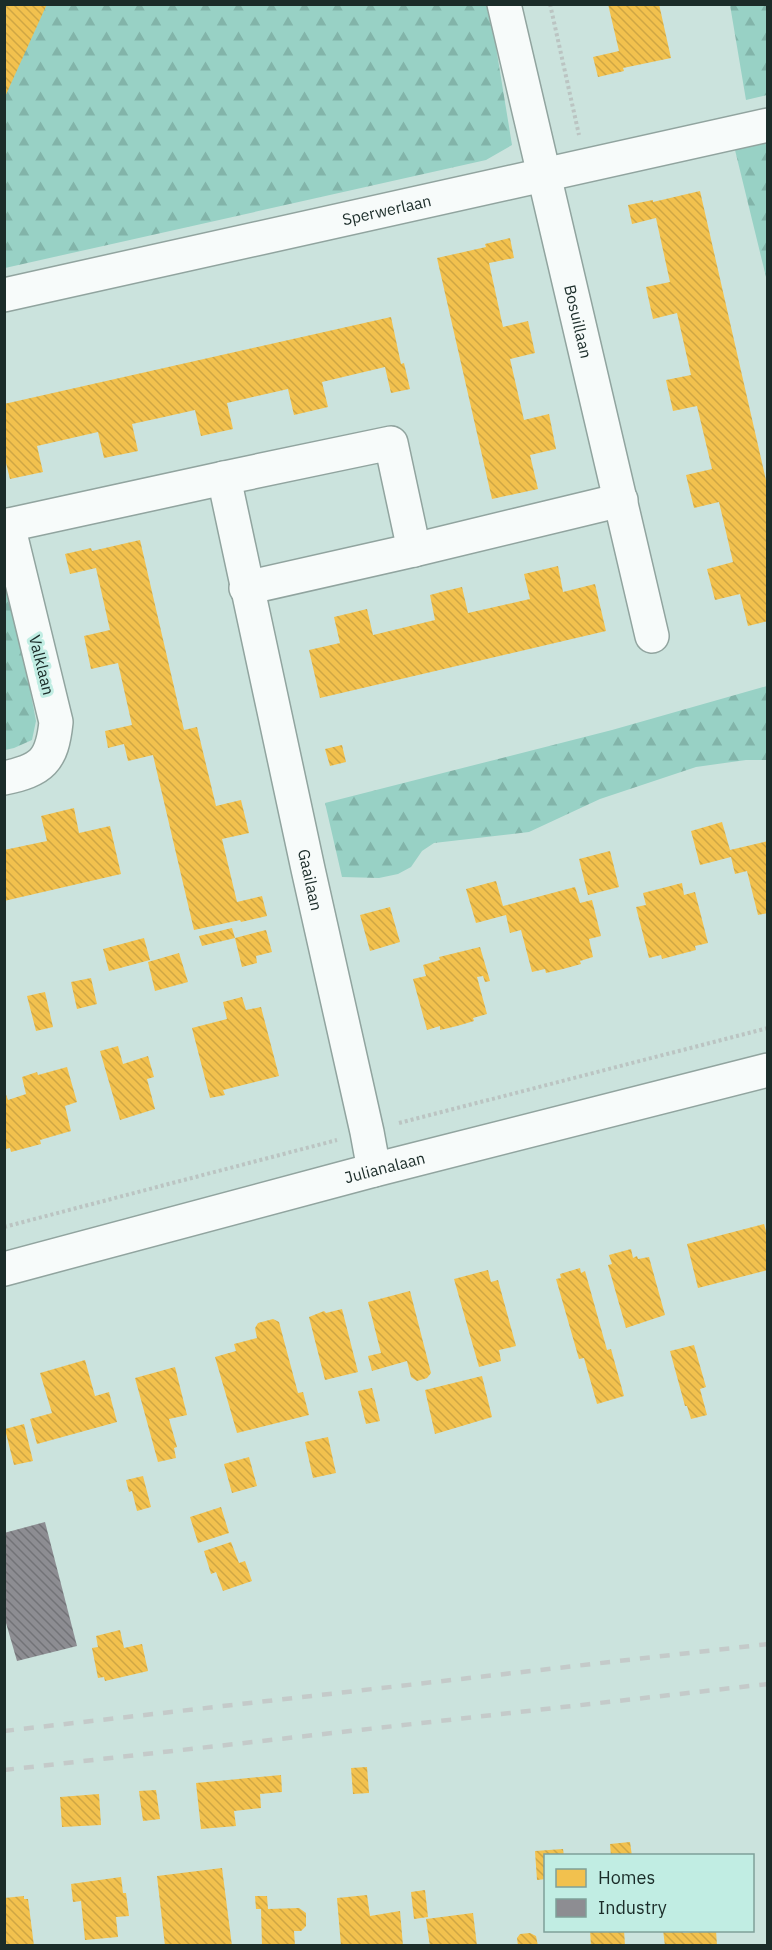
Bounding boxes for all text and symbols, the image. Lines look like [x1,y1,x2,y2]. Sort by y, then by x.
street label: Sperwerlaan [340,190,433,229]
street label: Bosuillaan [560,283,597,360]
street label: Valklaan [25,633,59,697]
street label: Gaailaan [294,847,327,913]
street label: Julianalaan [342,1147,427,1187]
legend [544,1854,754,1932]
text: Homes [598,1866,655,1889]
text: Industry [598,1896,667,1919]

